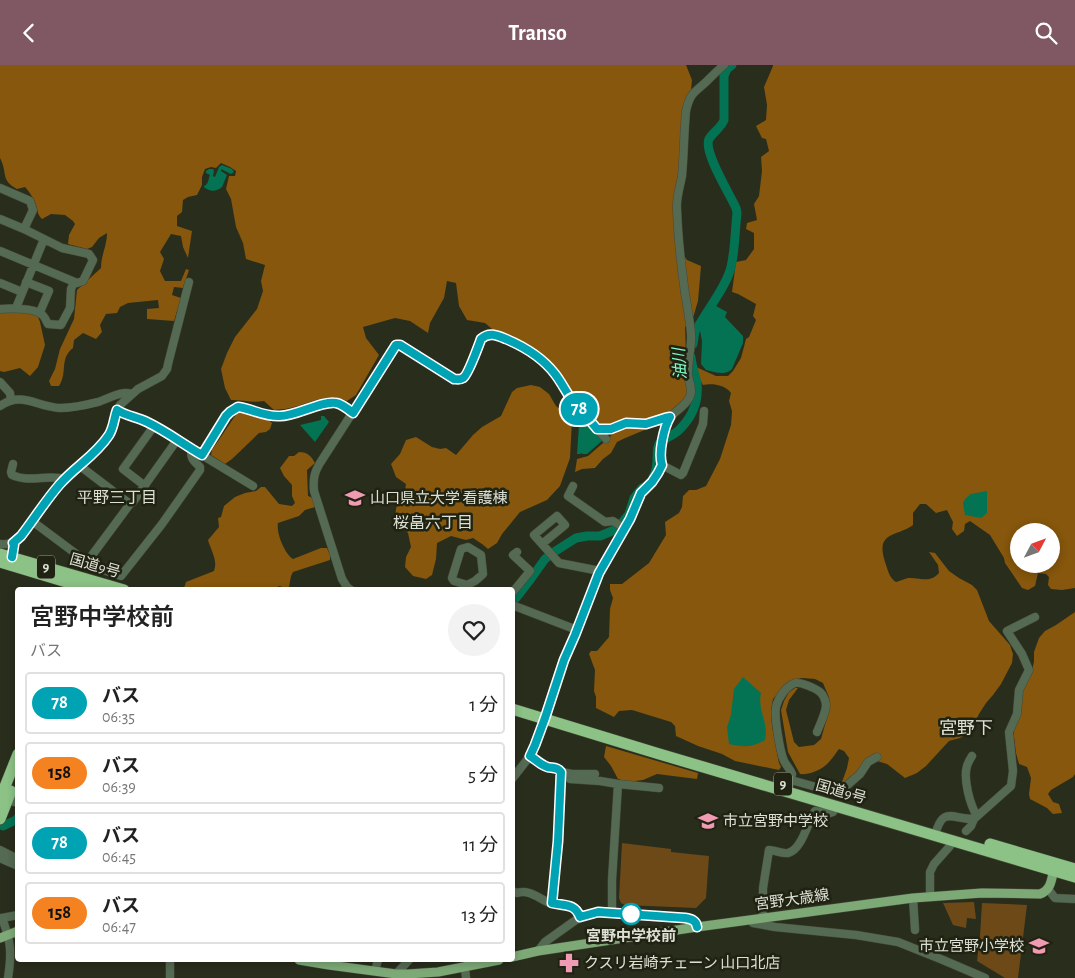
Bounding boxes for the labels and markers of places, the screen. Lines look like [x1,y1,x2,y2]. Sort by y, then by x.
school or university icon: 山口県立大学 看護棟 [344,487,366,509]
place label: 山口県立大学 看護棟 [370,489,507,506]
school or university icon: 市立宮野中学校 [697,810,719,832]
place label: 市立宮野中学校 [723,813,828,829]
marker: 宮野中学校前 [620,903,642,925]
place label: 宮野中学校前 [586,927,676,944]
school or university icon: 市立宮野小学校 [1028,935,1050,957]
place label: 市立宮野小学校 [919,938,1024,954]
pharmacy icon: クスリ岩崎チェーン 山口北店 [558,952,580,974]
place label: クスリ岩崎チェーン 山口北店 [584,954,780,971]

